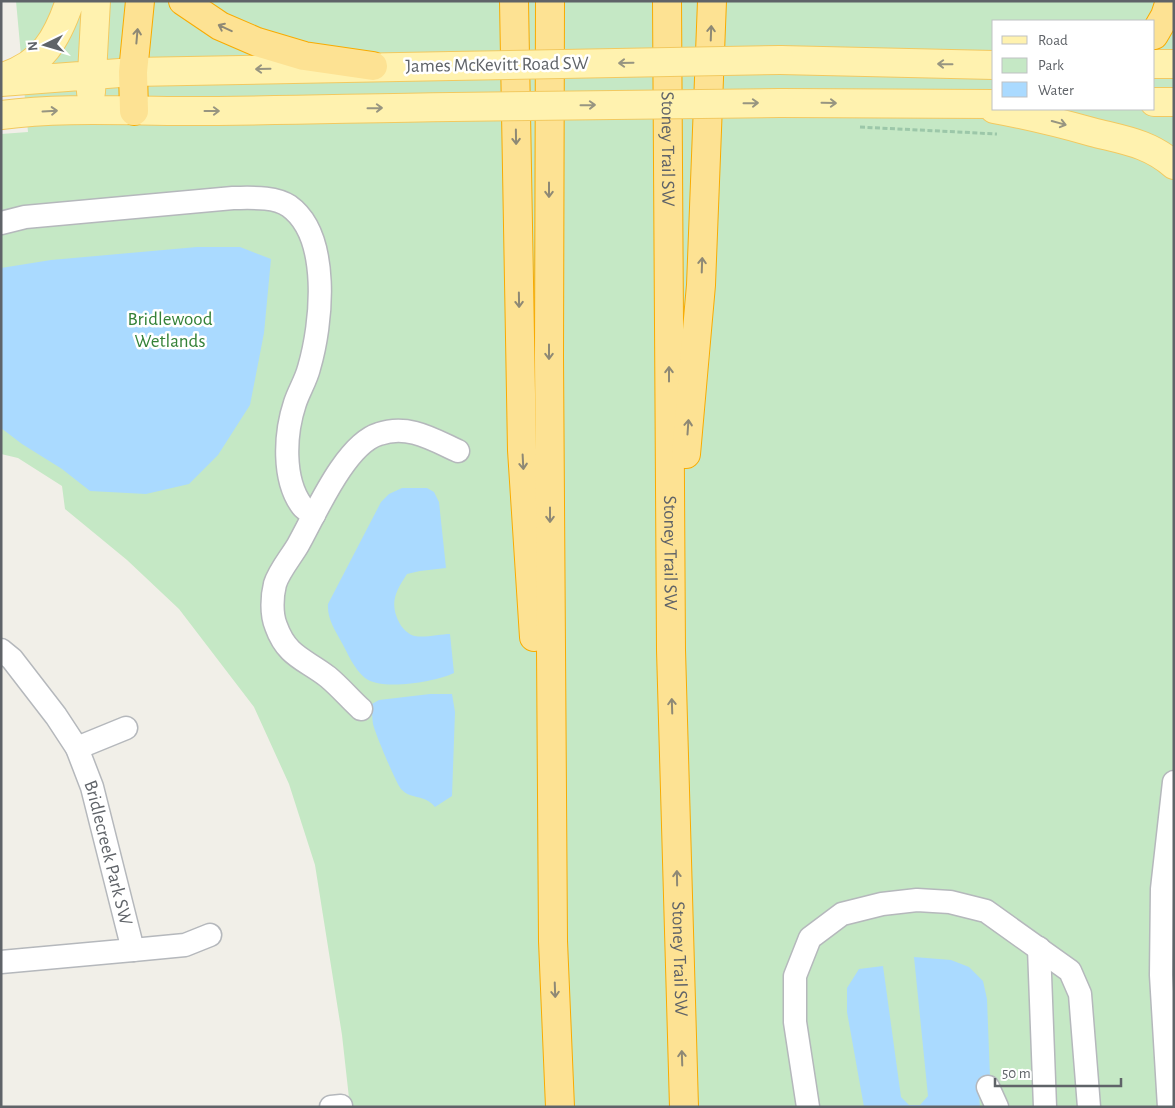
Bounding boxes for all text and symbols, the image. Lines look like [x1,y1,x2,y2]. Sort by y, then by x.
north arrow [20,20,70,70]
legend [992,20,1155,110]
one-way arrow [218,22,233,32]
one-way arrow [706,25,716,42]
one-way arrow [132,29,141,45]
text: Road [1038,33,1068,48]
text: N [26,41,40,52]
street label: James McKevitt Road SW [405,54,589,76]
one-way arrow [618,58,634,68]
text: Park [1038,58,1064,73]
one-way arrow [937,59,953,68]
one-way arrow [256,64,272,74]
text: Water [1038,83,1074,98]
street label: Stoney Trail SW [658,91,678,207]
one-way arrow [742,98,759,108]
one-way arrow [820,98,837,108]
one-way arrow [580,100,596,110]
one-way arrow [366,103,382,113]
one-way arrow [204,106,220,116]
one-way arrow [42,107,58,116]
one-way arrow [1050,119,1066,128]
one-way arrow [511,129,521,145]
one-way arrow [544,182,554,198]
one-way arrow [697,257,706,273]
one-way arrow [515,292,524,308]
park label: Bridlewood Wetlands [127,310,213,351]
one-way arrow [544,344,554,360]
one-way arrow [664,366,674,382]
one-way arrow [683,419,692,435]
one-way arrow [518,454,527,470]
street label: Stoney Trail SW [661,495,680,611]
one-way arrow [545,506,555,523]
one-way arrow [667,699,677,715]
street label: Bridlecreek Park SW [81,777,136,927]
one-way arrow [672,870,681,886]
street label: Stoney Trail SW [669,901,691,1017]
one-way arrow [550,981,559,997]
one-way arrow [677,1050,687,1066]
scale bar [995,1056,1121,1088]
text: 50 m [1002,1066,1031,1081]

